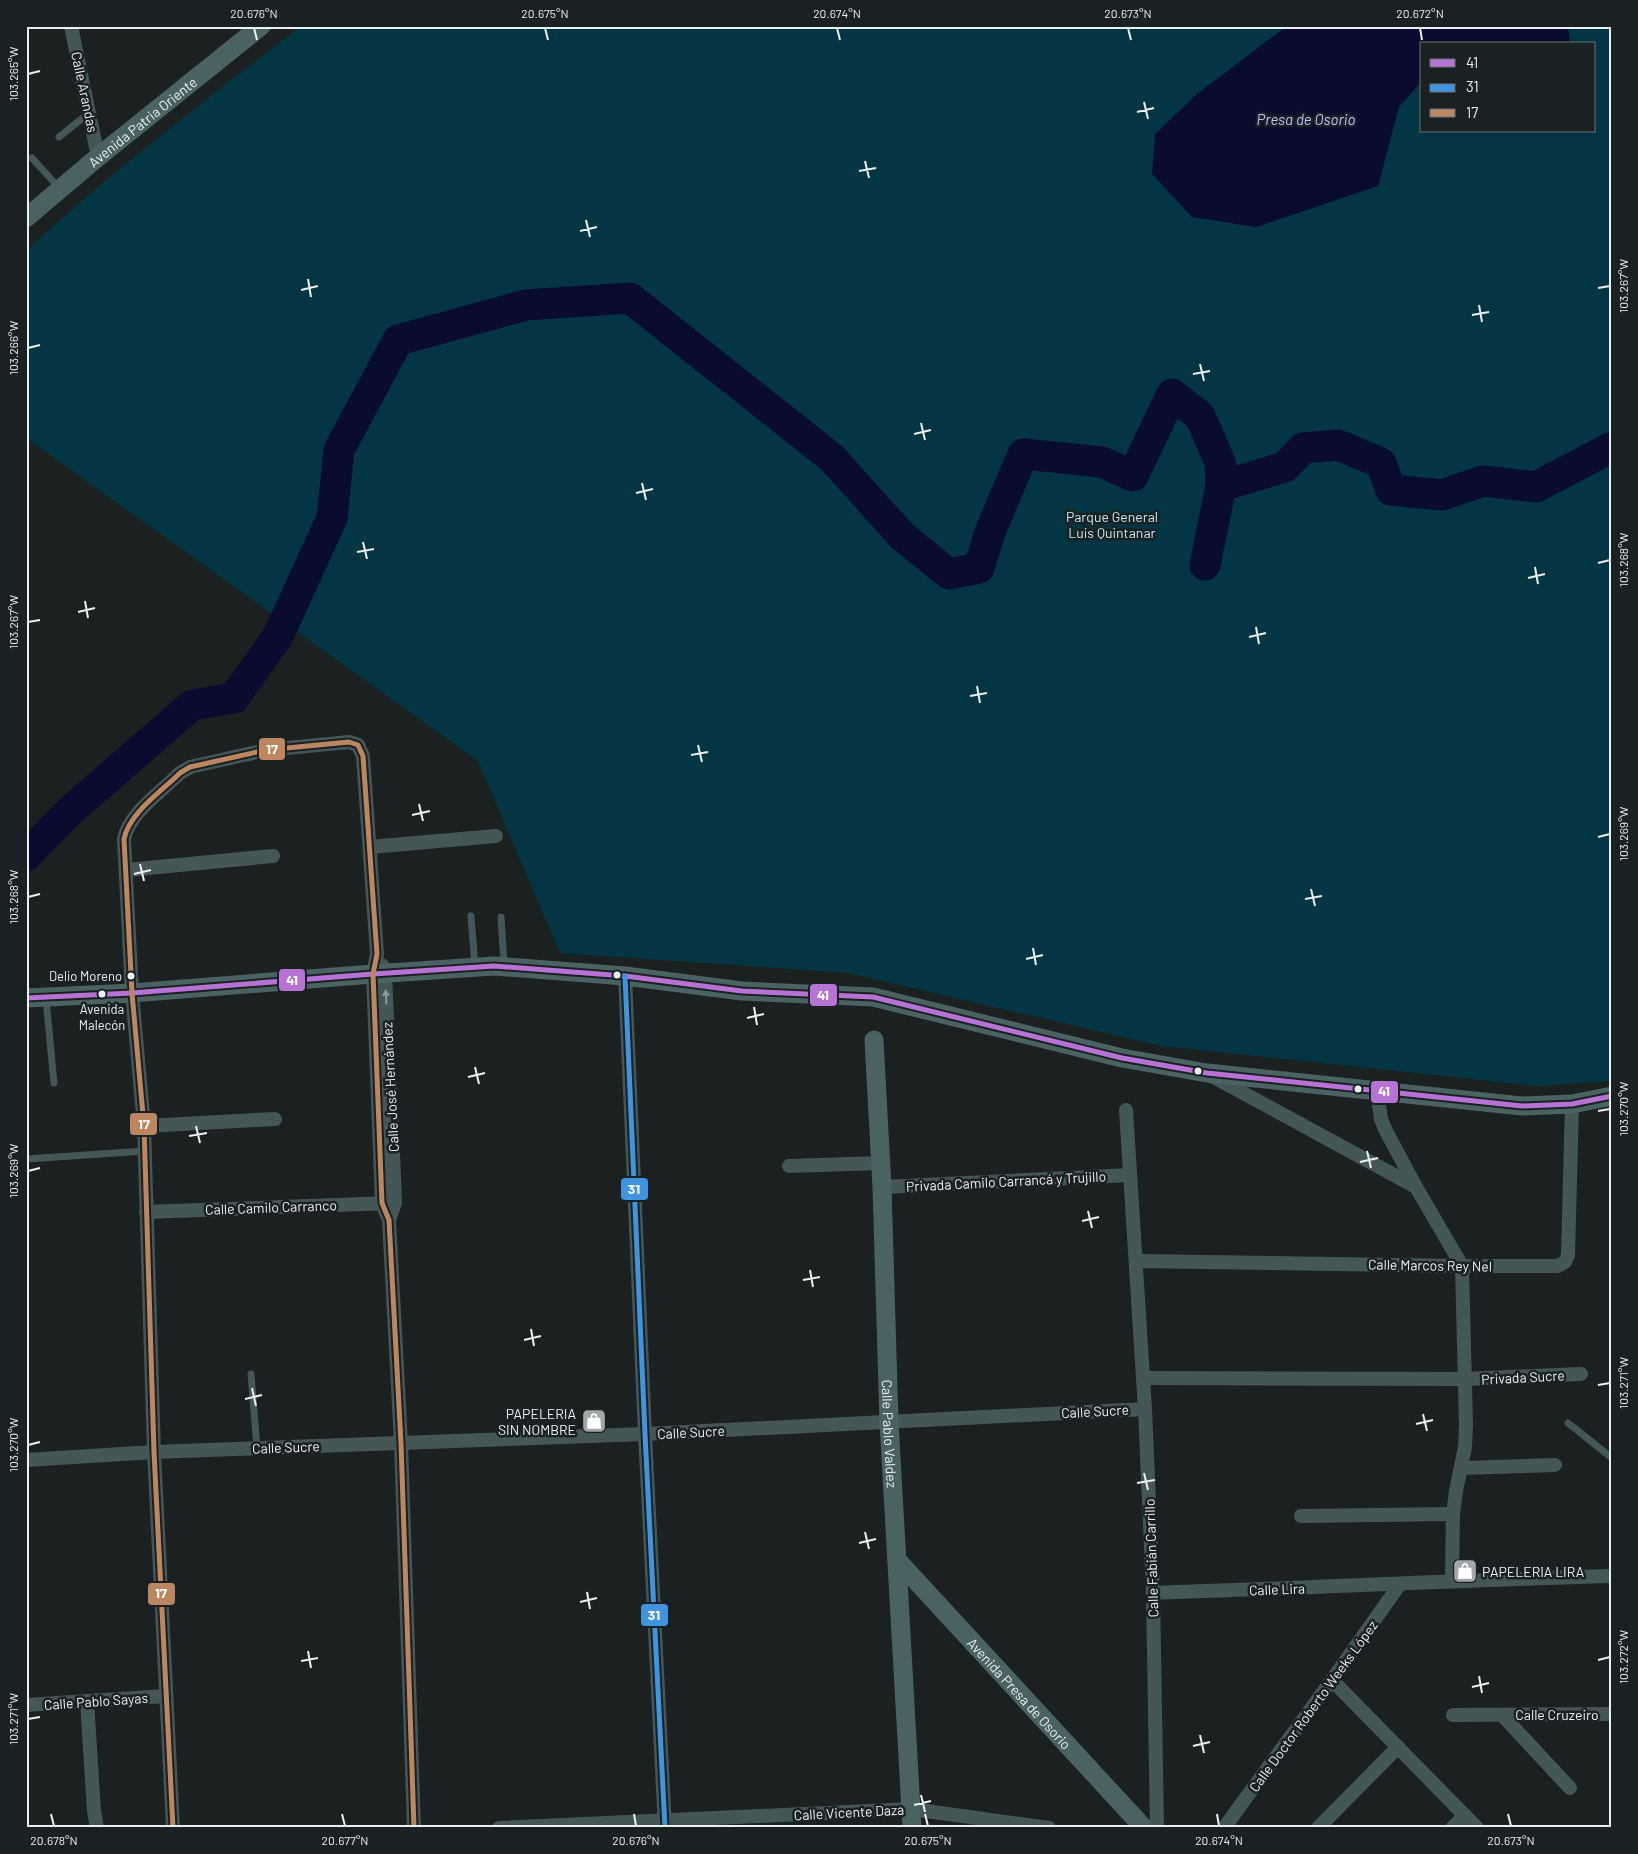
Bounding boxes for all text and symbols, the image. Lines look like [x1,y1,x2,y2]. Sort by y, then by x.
text: 20.676°N [230,6,278,20]
text: 20.675°N [521,6,569,20]
text: 20.674°N [813,6,861,20]
text: 20.673°N [1104,6,1152,20]
text: 20.672°N [1396,6,1444,20]
legend [1420,42,1596,132]
text: 103.265°W [6,46,20,101]
street label: Calle Arandas [68,50,102,134]
text: 41 [1466,53,1478,71]
street label: Avenida Patria Oriente [84,73,200,170]
text: 31 [1466,77,1479,95]
text: 17 [1466,103,1478,121]
water label: Presa de Osorio [1257,110,1355,128]
text: 103.267°W [1616,259,1630,313]
text: 103.266°W [6,320,20,375]
park label: Parque General Luis Quintanar [1066,508,1158,541]
text: 103.268°W [1616,532,1630,587]
text: 103.267°W [6,595,20,649]
line badge: 17 [258,737,286,761]
text: 17 [266,740,278,757]
text: 103.269°W [1616,806,1630,861]
text: 103.268°W [6,869,20,924]
place label: Delio Moreno [49,968,122,984]
line badge: 41 [278,968,306,992]
unlabelled marker [612,970,622,980]
marker: Delio Moreno [126,971,136,981]
text: 41 [286,971,298,988]
line badge: 41 [809,983,838,1007]
text: 41 [817,986,829,1003]
marker: Avenida Malecón [97,989,107,999]
one-way arrow [382,989,390,1005]
place label: Avenida Malecón [79,1001,125,1033]
street label: Calle José Hernández [378,1022,402,1152]
unlabelled marker [1193,1066,1203,1076]
line badge: 41 [1370,1080,1399,1104]
text: 103.270°W [1616,1081,1630,1136]
text: 41 [1378,1082,1390,1099]
unlabelled marker [1353,1084,1363,1094]
line badge: 17 [129,1112,158,1136]
text: 17 [138,1115,150,1132]
text: 103.269°W [6,1143,20,1198]
street label: Privada Camilo Carrancá y Trujillo [906,1167,1106,1195]
line badge: 31 [620,1177,649,1201]
text: 31 [628,1180,640,1197]
street label: Calle Camilo Carranco [205,1196,337,1218]
street label: Calle Marcos Rey Nel [1368,1255,1492,1275]
text: 103.271°W [1616,1357,1630,1409]
street label: Privada Sucre [1481,1366,1565,1388]
street label: Calle Pablo Valdez [879,1379,901,1488]
street label: Calle Sucre [1061,1401,1129,1421]
place label: PAPELERIA SIN NOMBRE [498,1405,576,1438]
shop icon: PAPELERIA SIN NOMBRE [581,1408,607,1434]
text: 103.270°W [6,1417,20,1472]
street label: Calle Sucre [657,1422,725,1442]
street label: Calle Sucre [252,1437,320,1457]
street label: Calle Fabián Carrillo [1140,1498,1162,1618]
shop icon: PAPELERIA LIRA [1452,1558,1478,1584]
place label: PAPELERIA LIRA [1482,1563,1585,1580]
street label: Calle Lira [1249,1580,1305,1598]
line badge: 17 [147,1582,176,1606]
text: 17 [155,1584,167,1601]
line badge: 31 [640,1603,669,1627]
text: 31 [648,1606,660,1623]
street label: Calle Doctor Roberto Weeks López [1245,1617,1381,1795]
text: 103.272°W [1616,1629,1630,1684]
street label: Avenida Presa de Osorio [964,1634,1075,1752]
street label: Calle Pablo Sayas [43,1689,149,1713]
text: 103.271°W [6,1693,20,1745]
street label: Calle Cruzeiro [1515,1706,1599,1723]
street label: Calle Vicente Daza [793,1801,905,1823]
text: 20.678°N [30,1833,78,1847]
text: 20.677°N [322,1833,368,1847]
text: 20.676°N [612,1833,660,1847]
text: 20.675°N [904,1833,952,1847]
text: 20.674°N [1195,1833,1243,1847]
text: 20.673°N [1487,1833,1535,1847]

